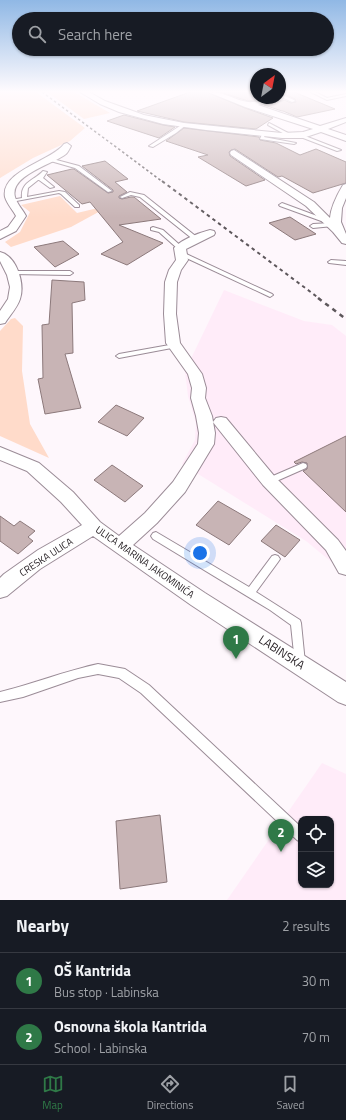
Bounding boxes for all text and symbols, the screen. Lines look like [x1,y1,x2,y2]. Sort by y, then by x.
search box [12,12,334,56]
icon: search [26,23,48,45]
text: Search here [58,23,132,46]
north arrow [250,68,286,104]
street label: ULICA MARINA JAKOMINIĆA [93,522,198,602]
street label: CRESKA ULICA [16,534,76,580]
your location [190,543,210,563]
pin: 1 [223,626,249,659]
street label: LABINSKA [255,630,309,674]
map controls [298,816,334,888]
button: locate [298,816,334,852]
pin: 2 [268,819,294,852]
button: layers [298,852,334,888]
text: Nearby [16,913,69,939]
text: 2 results [282,916,330,936]
text: OŠ Kantrida [54,959,131,982]
text: 1 [25,971,33,991]
text: 30 m [302,971,330,991]
text: Bus stop · Labinska [54,982,159,1002]
text: Osnovna škola Kantrida [54,1015,207,1038]
text: 2 [25,1027,33,1047]
text: 70 m [302,1027,330,1047]
text: School · Labinska [54,1038,147,1058]
tab: Map [42,1073,64,1113]
tab: Directions [147,1073,193,1113]
tab: Saved [276,1073,304,1113]

